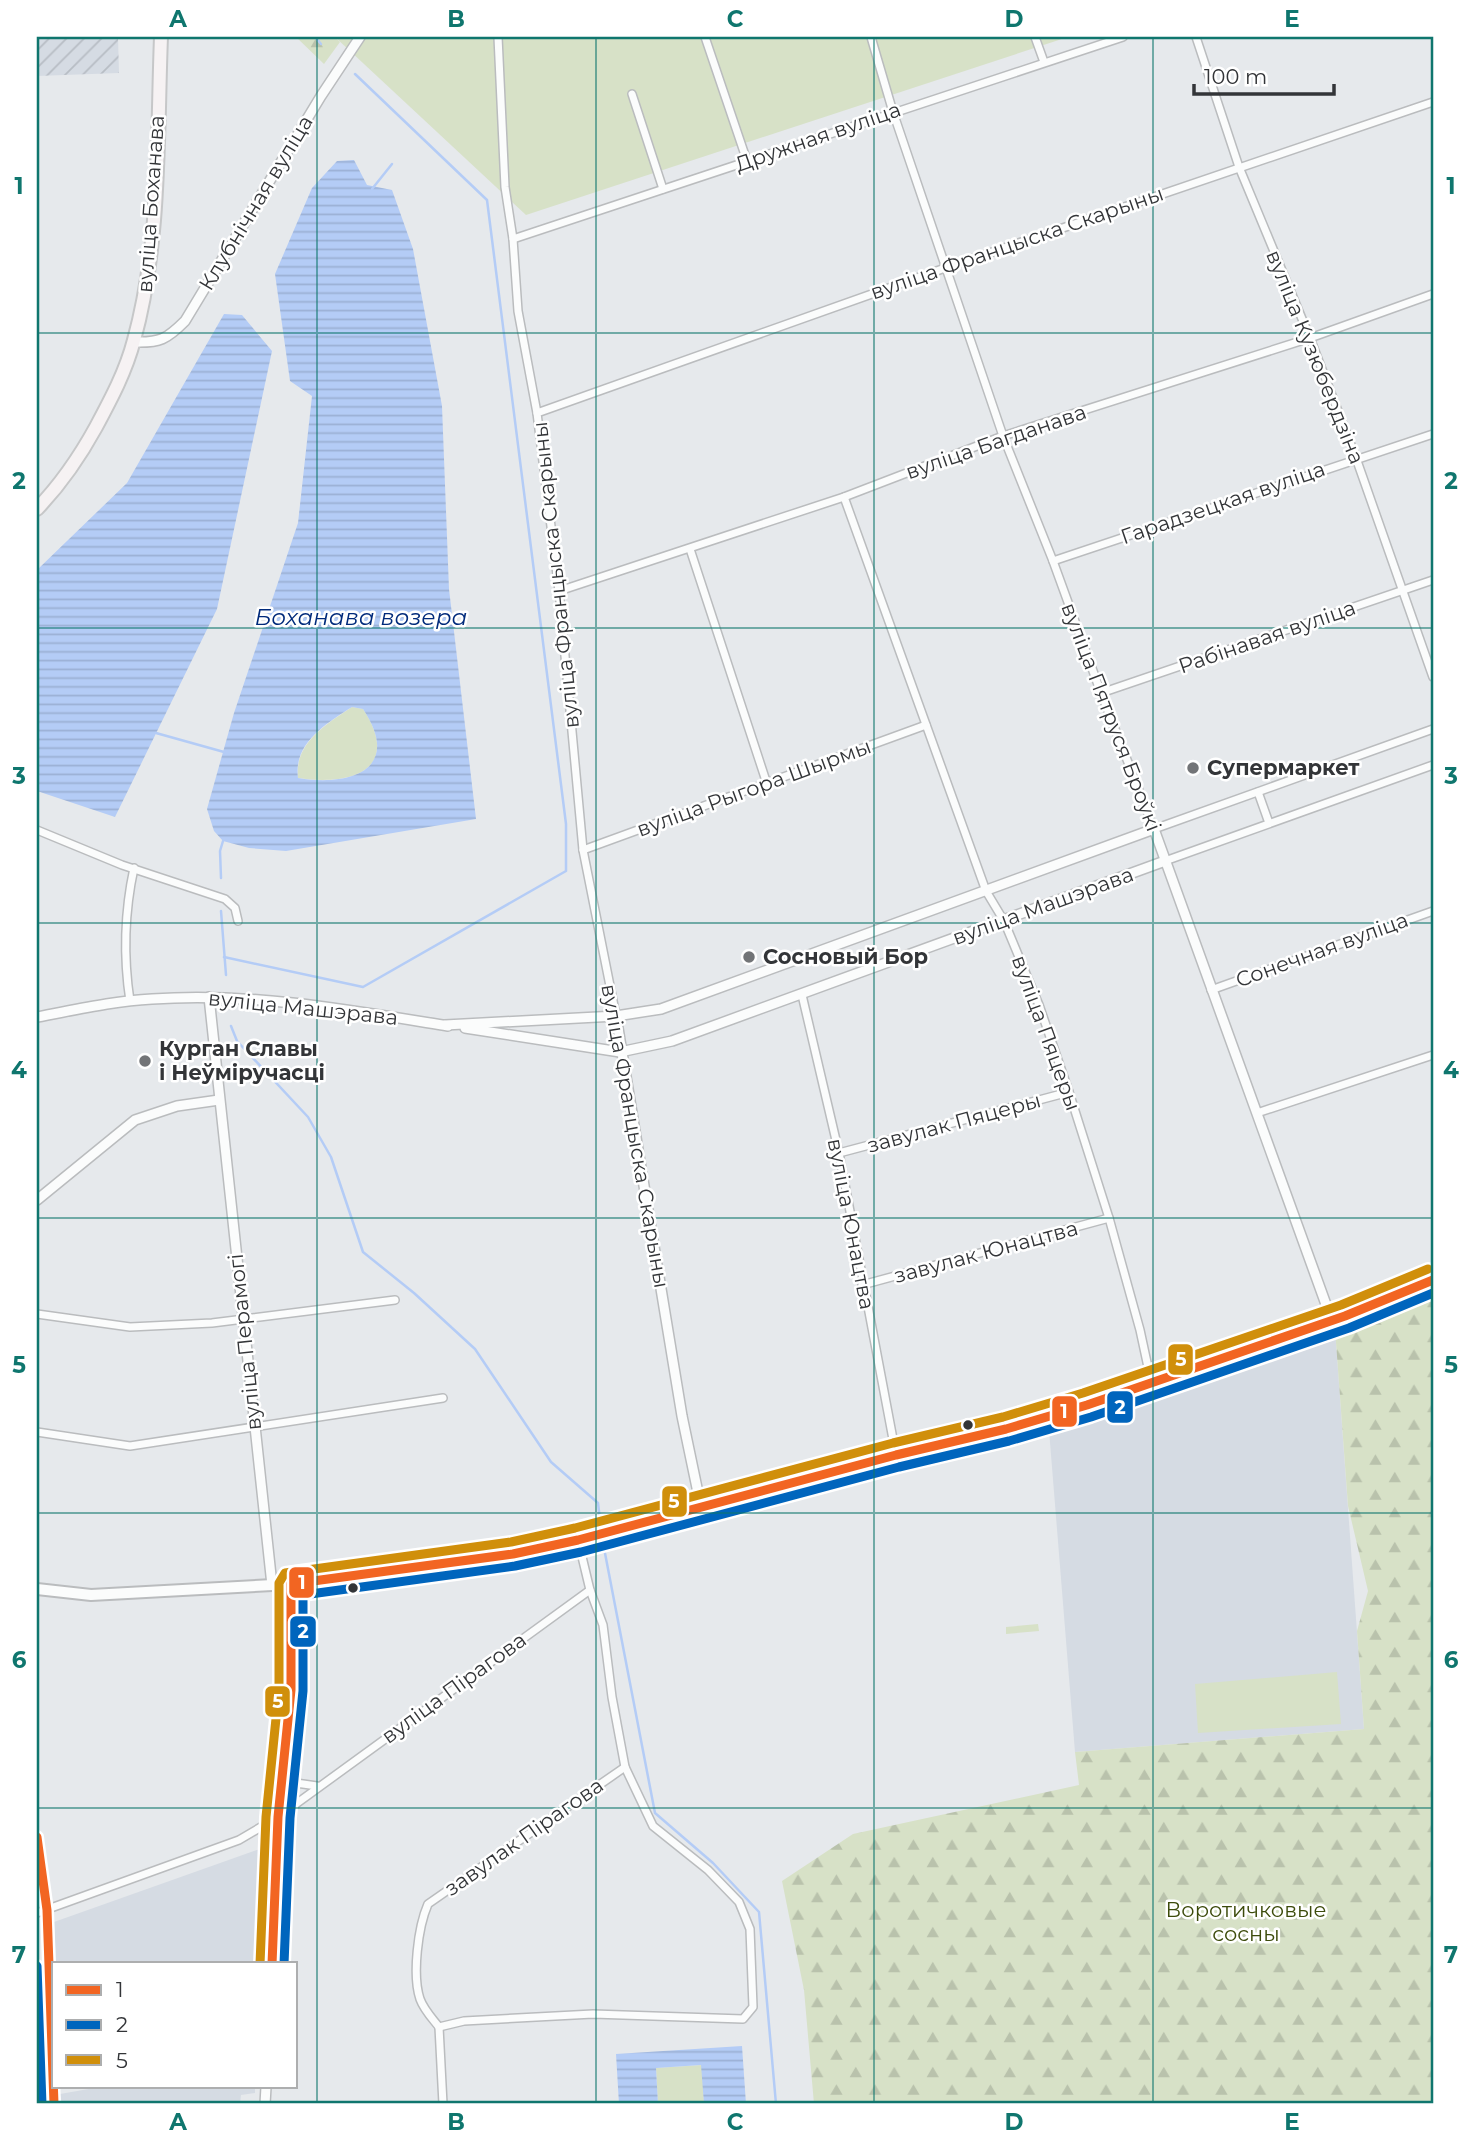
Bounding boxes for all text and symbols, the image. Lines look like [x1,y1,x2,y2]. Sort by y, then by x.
text: A [168,5,187,33]
text: B [447,5,465,33]
text: C [727,5,744,33]
text: D [1005,5,1024,33]
text: E [1284,5,1300,33]
scale bar [1194,52,1334,96]
text: 100 m [1204,64,1267,89]
street label: Дружная вуліца [732,96,904,177]
street label: Клубнічная вуліца [193,111,318,295]
street label: вуліца Боханава [132,114,169,294]
text: 1 [14,172,24,200]
text: 1 [1446,172,1456,200]
street label: вуліца Францыска Скарыны [867,181,1167,305]
street label: вуліца Кузюбердзіна [1261,246,1370,467]
street label: вуліца Багданава [902,399,1089,484]
street label: вуліца Францыска Скарыны [527,420,584,730]
street label: Гарадзецкая вуліца [1117,456,1328,549]
text: 2 [12,467,26,495]
text: 2 [1444,467,1458,495]
street label: Рабінавая вуліца [1175,594,1359,679]
street label: вуліца Пятруся Броўкі [1056,599,1167,835]
water label: Боханава возера [255,603,467,631]
street label: вуліца Рыгора Шырмы [633,733,875,842]
place label: Супермаркет [1207,755,1360,780]
marker: Супермаркет [1185,760,1201,776]
text: 3 [11,762,26,790]
text: 3 [1443,762,1458,790]
street label: вуліца Машэрава [949,861,1137,950]
street label: Сонечная вуліца [1232,907,1412,992]
place label: Сосновый Бор [763,944,928,969]
marker: Сосновый Бор [741,949,757,965]
street label: вуліца Пяцеры [1007,952,1086,1114]
street label: вуліца Францыска Скарыны [596,982,675,1290]
street label: вуліца Машэрава [207,985,399,1030]
place label: Курган Славы і Неўміручасці [159,1036,325,1085]
marker: Курган Славы і Неўміручасці [137,1053,153,1069]
text: 4 [11,1056,27,1084]
text: 4 [1443,1056,1459,1084]
street label: завулак Пяцеры [864,1087,1044,1158]
street label: вуліца Юнацтва [823,1136,880,1312]
street label: завулак Юнацтва [891,1215,1081,1288]
street label: вуліца Перамогі [223,1252,266,1432]
line badge: 5 [1167,1343,1194,1376]
text: 5 [1175,1348,1187,1371]
text: 5 [12,1351,26,1379]
text: 5 [1444,1351,1458,1379]
line badge: 2 [1106,1390,1134,1424]
line badge: 1 [1051,1395,1078,1428]
text: 2 [1114,1396,1126,1419]
text: 1 [1060,1400,1068,1423]
unlabelled marker [961,1418,975,1432]
line badge: 5 [661,1485,688,1518]
text: 5 [668,1490,680,1513]
line badge: 1 [288,1566,315,1599]
text: 1 [298,1571,306,1594]
unlabelled marker [346,1581,360,1595]
line badge: 2 [289,1615,317,1648]
text: 2 [297,1620,309,1643]
street label: вуліца Пірагова [377,1627,531,1748]
text: 6 [12,1646,27,1674]
text: 6 [1444,1646,1459,1674]
line badge: 5 [264,1685,291,1718]
text: 5 [272,1690,284,1713]
street label: завулак Пірагова [439,1772,608,1901]
park label: Воротичковые сосны [1166,1897,1326,1946]
text: 7 [12,1941,26,1969]
text: 7 [1444,1941,1458,1969]
legend [52,1962,298,2088]
text: 1 [116,1977,124,2002]
text: 2 [116,2012,128,2037]
text: 5 [116,2048,128,2073]
text: A [168,2108,187,2136]
text: B [447,2108,465,2136]
text: C [727,2108,744,2136]
text: D [1005,2108,1024,2136]
text: E [1284,2108,1300,2136]

